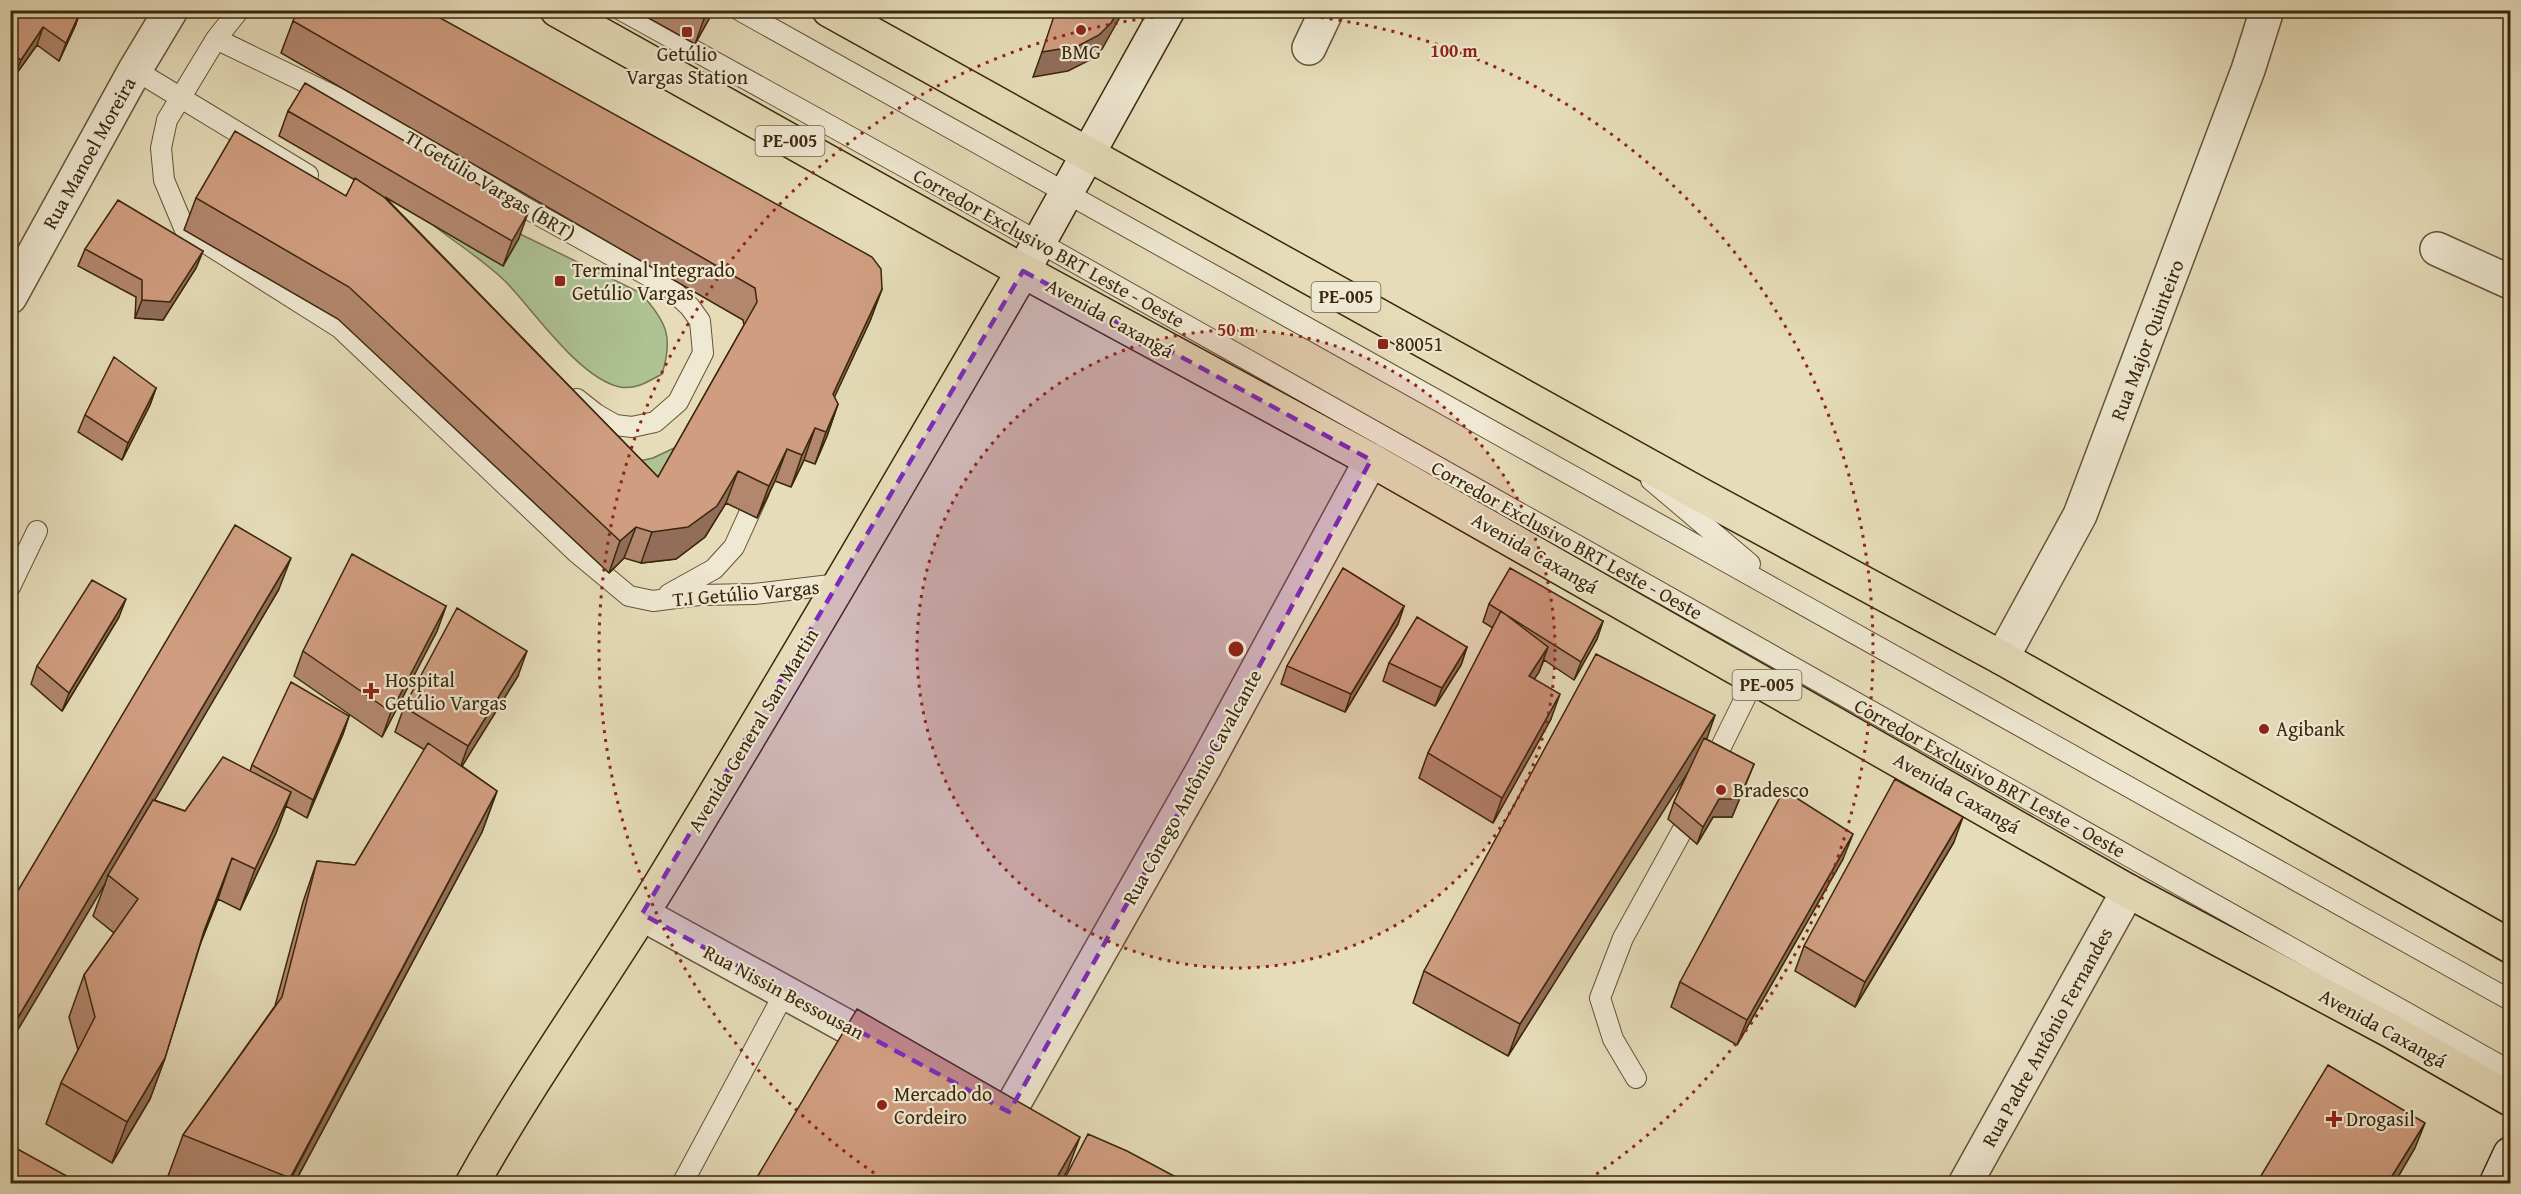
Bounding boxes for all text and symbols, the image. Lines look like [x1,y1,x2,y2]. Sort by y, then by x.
marker: BMG [1074,23,1088,37]
marker: Getúlio Vargas Station [680,25,694,39]
place label: BMG [1061,37,1101,66]
text: 100 m [1430,37,1478,64]
place label: Getúlio Vargas Station [626,39,748,91]
street label: Rua Manoel Moreira [35,71,143,234]
street label: TI Getúlio Vargas (BRT) [399,122,581,247]
road number: PE-005 [756,126,824,156]
street label: Corredor Exclusivo BRT Leste - Oeste [908,161,1190,335]
place label: Terminal Integrado Getúlio Vargas [572,255,735,307]
street label: Rua Major Quinteiro [2102,255,2191,425]
street label: Avenida Caxangá [1041,270,1180,365]
marker: Terminal Integrado Getúlio Vargas [553,274,567,288]
road number: PE-005 [1312,282,1380,312]
text: 50 m [1217,316,1256,343]
place label: 80051 [1395,329,1443,358]
marker: 80051 [1376,337,1390,351]
street label: Corredor Exclusivo BRT Leste - Oeste [1426,453,1708,627]
street label: Avenida Caxangá [1467,505,1604,601]
street label: T.I Getúlio Vargas [671,572,821,613]
street label: Avenida General San Martin [680,622,825,837]
centre of rings [1226,639,1246,659]
street label: Rua Cônego Antônio Cavalcante [1115,664,1269,910]
place label: Hospital Getúlio Vargas [385,665,507,717]
road number: PE-005 [1732,670,1802,700]
marker: Hospital Getúlio Vargas [362,682,380,700]
street label: Corredor Exclusivo BRT Leste - Oeste [1849,691,2131,865]
place label: Agibank [2276,714,2346,743]
marker: Agibank [2257,722,2271,736]
street label: Avenida Caxangá [1889,745,2026,841]
place label: Bradesco [1733,775,1809,804]
marker: Bradesco [1714,783,1728,797]
street label: Rua Padre Antônio Fernandes [1974,921,2119,1152]
street label: Rua Nissin Bessousan [699,937,870,1046]
street label: Avenida Caxangá [2314,980,2453,1075]
place label: Mercado do Cordeiro [894,1079,992,1131]
marker: Mercado do Cordeiro [875,1098,889,1112]
place label: Drogasil [2346,1104,2415,1133]
marker: Drogasil [2327,1112,2341,1126]

